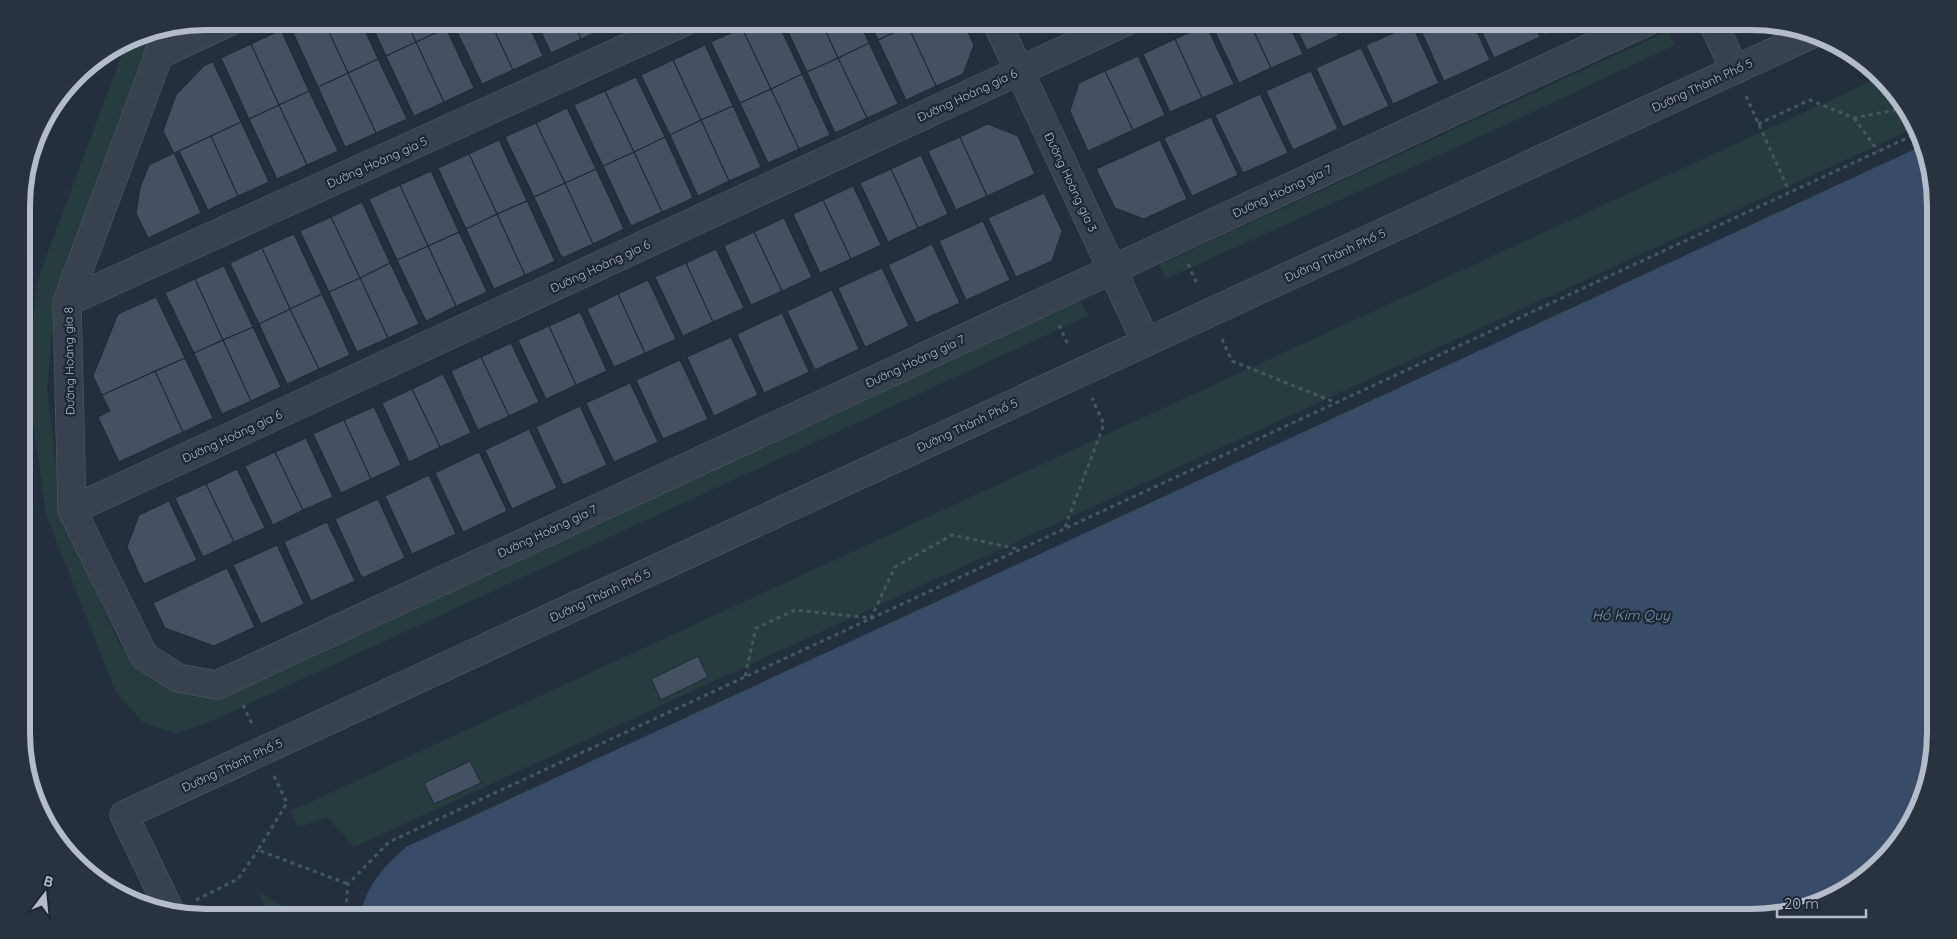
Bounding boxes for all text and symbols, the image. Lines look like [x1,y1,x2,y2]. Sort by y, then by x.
street label: Đường Thành Phố 5 [1649,55,1755,115]
street label: Đường Hoàng gia 6 [915,65,1020,125]
street label: Đường Hoàng gia 3 [1041,130,1101,234]
street label: Đường Hoàng gia 5 [324,133,430,191]
street label: Đường Hoàng gia 7 [1230,161,1334,221]
street label: Đường Thành Phố 5 [1282,225,1388,285]
street label: Đường Hoàng gia 6 [548,236,653,296]
street label: Đường Hoàng gia 8 [61,307,77,415]
street label: Đường Hoàng gia 7 [863,331,967,391]
street label: Đường Thành Phố 5 [914,395,1020,455]
street label: Đường Hoàng gia 6 [180,406,285,466]
street label: Đường Hoàng gia 7 [495,501,599,561]
street label: Đường Thành Phố 5 [547,565,653,625]
water label: Hồ Kim Quy [1592,606,1671,624]
street label: Đường Thành Phố 5 [179,735,285,795]
north arrow [20,869,70,919]
text: B [42,872,55,891]
scale bar [1777,886,1866,918]
text: 20 m [1784,894,1819,913]

